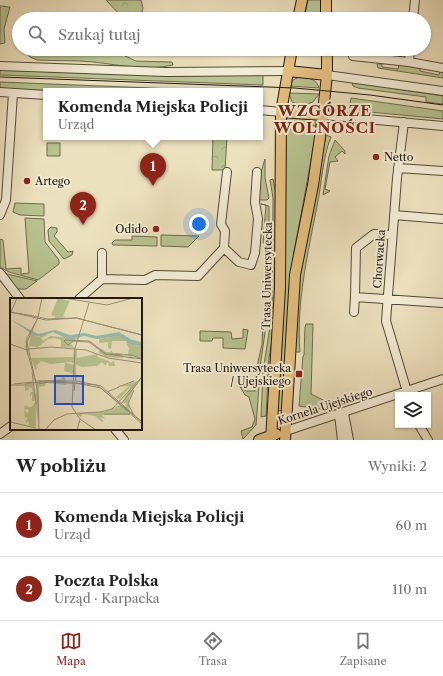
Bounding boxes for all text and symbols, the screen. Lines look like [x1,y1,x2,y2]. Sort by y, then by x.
search box [12,12,431,56]
icon: search [26,23,48,45]
text: Szukaj tutaj [58,25,140,44]
popup [43,88,263,140]
text: Komenda Miejska Policji [58,97,248,116]
district label: WZGÓRZE WOLNOŚCI [273,101,376,137]
text: Urząd [58,116,95,132]
place label: Netto [384,150,414,164]
marker: Netto [371,152,381,162]
pin: 1 [140,153,166,186]
place label: Artego [34,174,71,188]
marker: Artego [22,176,32,186]
pin: 2 [70,192,96,225]
your location [189,214,209,234]
place label: Odido [115,222,148,236]
street label: Trasa Uniwersytecka [259,222,275,330]
marker: Odido [151,224,161,234]
street label: Chorwacka [370,229,388,289]
inset map [10,298,142,430]
place label: Trasa Uniwersytecka / Ujejskiego [183,361,291,388]
marker: Trasa Uniwersytecka / Ujejskiego [294,369,304,379]
street label: Kornela Ujejskiego [276,384,374,428]
map controls [395,392,431,428]
button: layers [395,392,431,428]
text: W pobliżu [16,456,106,476]
text: Wyniki: 2 [368,458,427,474]
text: Komenda Miejska Policji [54,507,244,526]
text: 1 [26,517,32,533]
text: 60 m [396,517,427,533]
text: Urząd [54,526,91,542]
text: Poczta Polska [54,571,159,590]
text: 2 [25,581,33,597]
text: 110 m [392,581,427,597]
text: Urząd · Karpacka [54,590,160,606]
tab: Mapa [56,630,86,668]
tab: Trasa [198,630,227,668]
tab: Zapisane [340,630,387,668]

